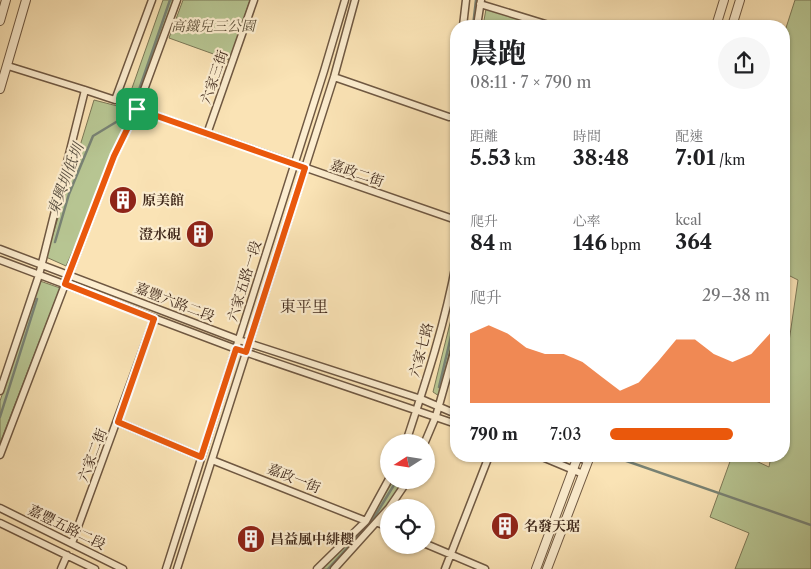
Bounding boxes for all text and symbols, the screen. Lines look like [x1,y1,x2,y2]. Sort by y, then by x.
park label: 高鐵兒三公園 [171,17,257,35]
text: 晨跑 [470,36,526,70]
button: share [718,37,770,89]
street label: 六家三街 [196,48,232,106]
text: 08:11 · 7 × 790 m [470,72,591,92]
pin [116,88,158,130]
icon: arrive [123,95,151,123]
text: 距離 [470,127,498,145]
text: 時間 [573,127,601,145]
text: 配速 [675,127,703,145]
water label: 東興圳低圳 [43,138,88,217]
text: 5.53 [470,145,511,170]
text: 38:48 [573,145,629,170]
text: 7:01 [675,145,715,170]
text: km [511,151,536,169]
text: /km [715,151,745,169]
street label: 嘉政二街 [328,155,386,191]
building icon: 原美館 [108,185,138,215]
place label: 原美館 [142,191,184,209]
text: kcal [675,211,702,229]
text: 爬升 [470,212,498,230]
text: 心率 [573,212,601,230]
building icon: 澄水硯 [185,219,215,249]
place label: 澄水硯 [139,225,181,243]
text: 364 [675,229,712,254]
text: 84 [470,230,495,255]
text: 146 [573,230,607,255]
text: m [495,236,512,254]
text: bpm [607,236,641,254]
street label: 六家五路一段 [223,238,265,324]
street label: 嘉豐六路二段 [133,279,217,325]
text: 29–38 m [702,285,770,305]
text: 爬升 [470,287,502,307]
district label: 東平里 [280,296,328,316]
street label: 六家七路 [405,321,437,379]
text: 790 m [470,424,518,444]
text: 7:03 [550,424,581,444]
street label: 六家二街 [74,426,110,484]
north arrow [380,434,435,489]
map controls [380,434,435,554]
street label: 嘉政一街 [265,459,323,497]
button: locate [380,499,435,554]
street label: 嘉豐五路二段 [25,500,109,554]
building icon: 名發天琚 [490,511,520,541]
place label: 名發天琚 [524,517,580,535]
building icon: 昌益風中緋櫻 [236,524,266,554]
place label: 昌益風中緋櫻 [270,530,354,548]

